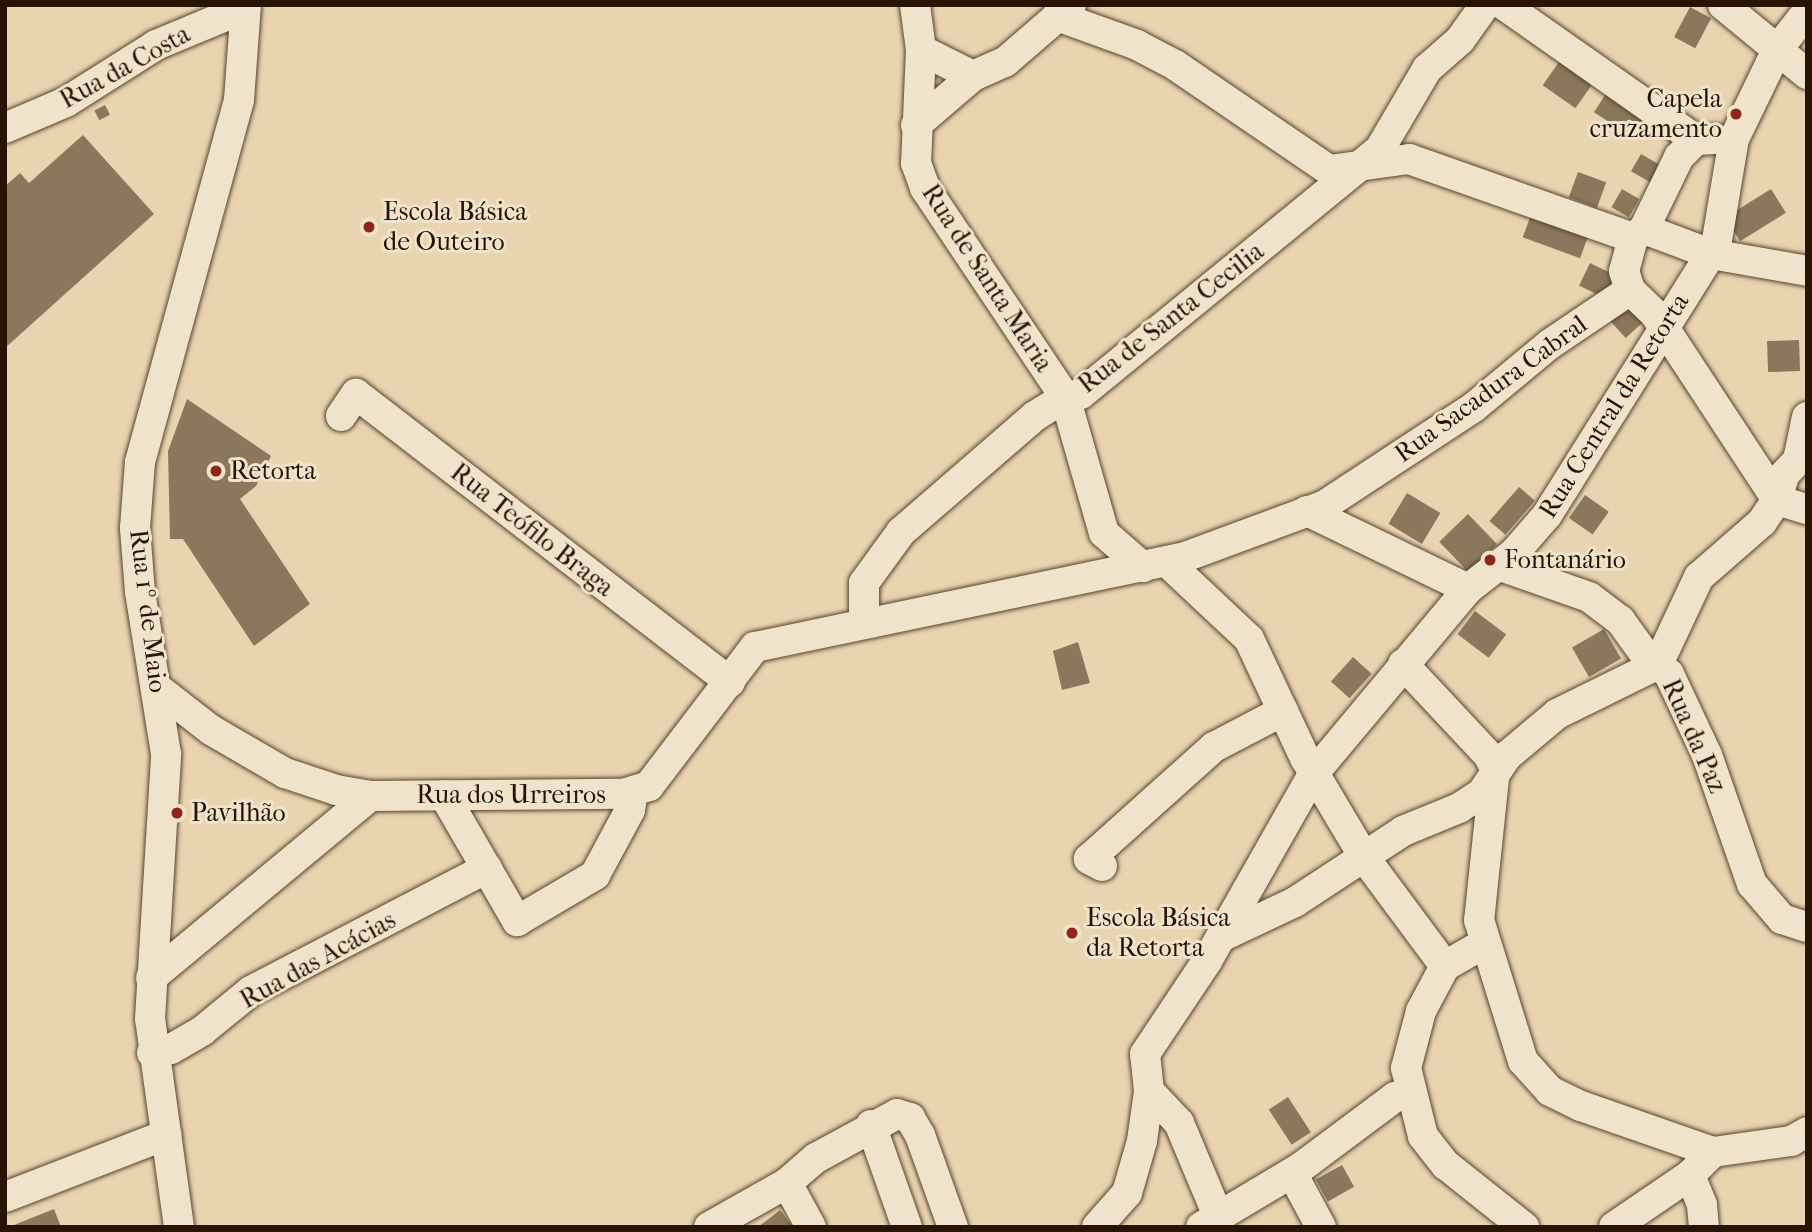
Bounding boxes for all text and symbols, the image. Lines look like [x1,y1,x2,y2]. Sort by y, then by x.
street label: Rua da Costa [54,18,196,116]
place label: Capela cruzamento [1589,83,1722,144]
marker: Capela cruzamento [1728,106,1744,122]
street label: Rua de Santa Maria [915,178,1059,378]
place label: Escola Básica de Outeiro [383,196,527,258]
marker: Escola Básica de Outeiro [361,219,377,235]
street label: Rua de Santa Cecilia [1072,236,1270,400]
street label: Rua Central da Retorta [1532,288,1696,524]
street label: Rua Sacadura Cabral [1389,309,1593,469]
place label: Retorta [230,455,316,487]
street label: Rua Teófilo Braga [444,457,620,603]
marker: Retorta [208,463,224,479]
street label: Rua 1º de Maio [123,528,173,694]
place label: Fontanário [1504,544,1626,576]
marker: Fontanário [1482,552,1498,568]
street label: Rua da Paz [1655,674,1733,798]
street label: Rua dos Urreiros [416,779,606,811]
place label: Pavilhão [191,797,286,829]
marker: Pavilhão [169,805,185,821]
place label: Escola Básica da Retorta [1086,902,1230,964]
street label: Rua das Acácias [235,904,401,1016]
marker: Escola Básica da Retorta [1064,925,1080,941]

